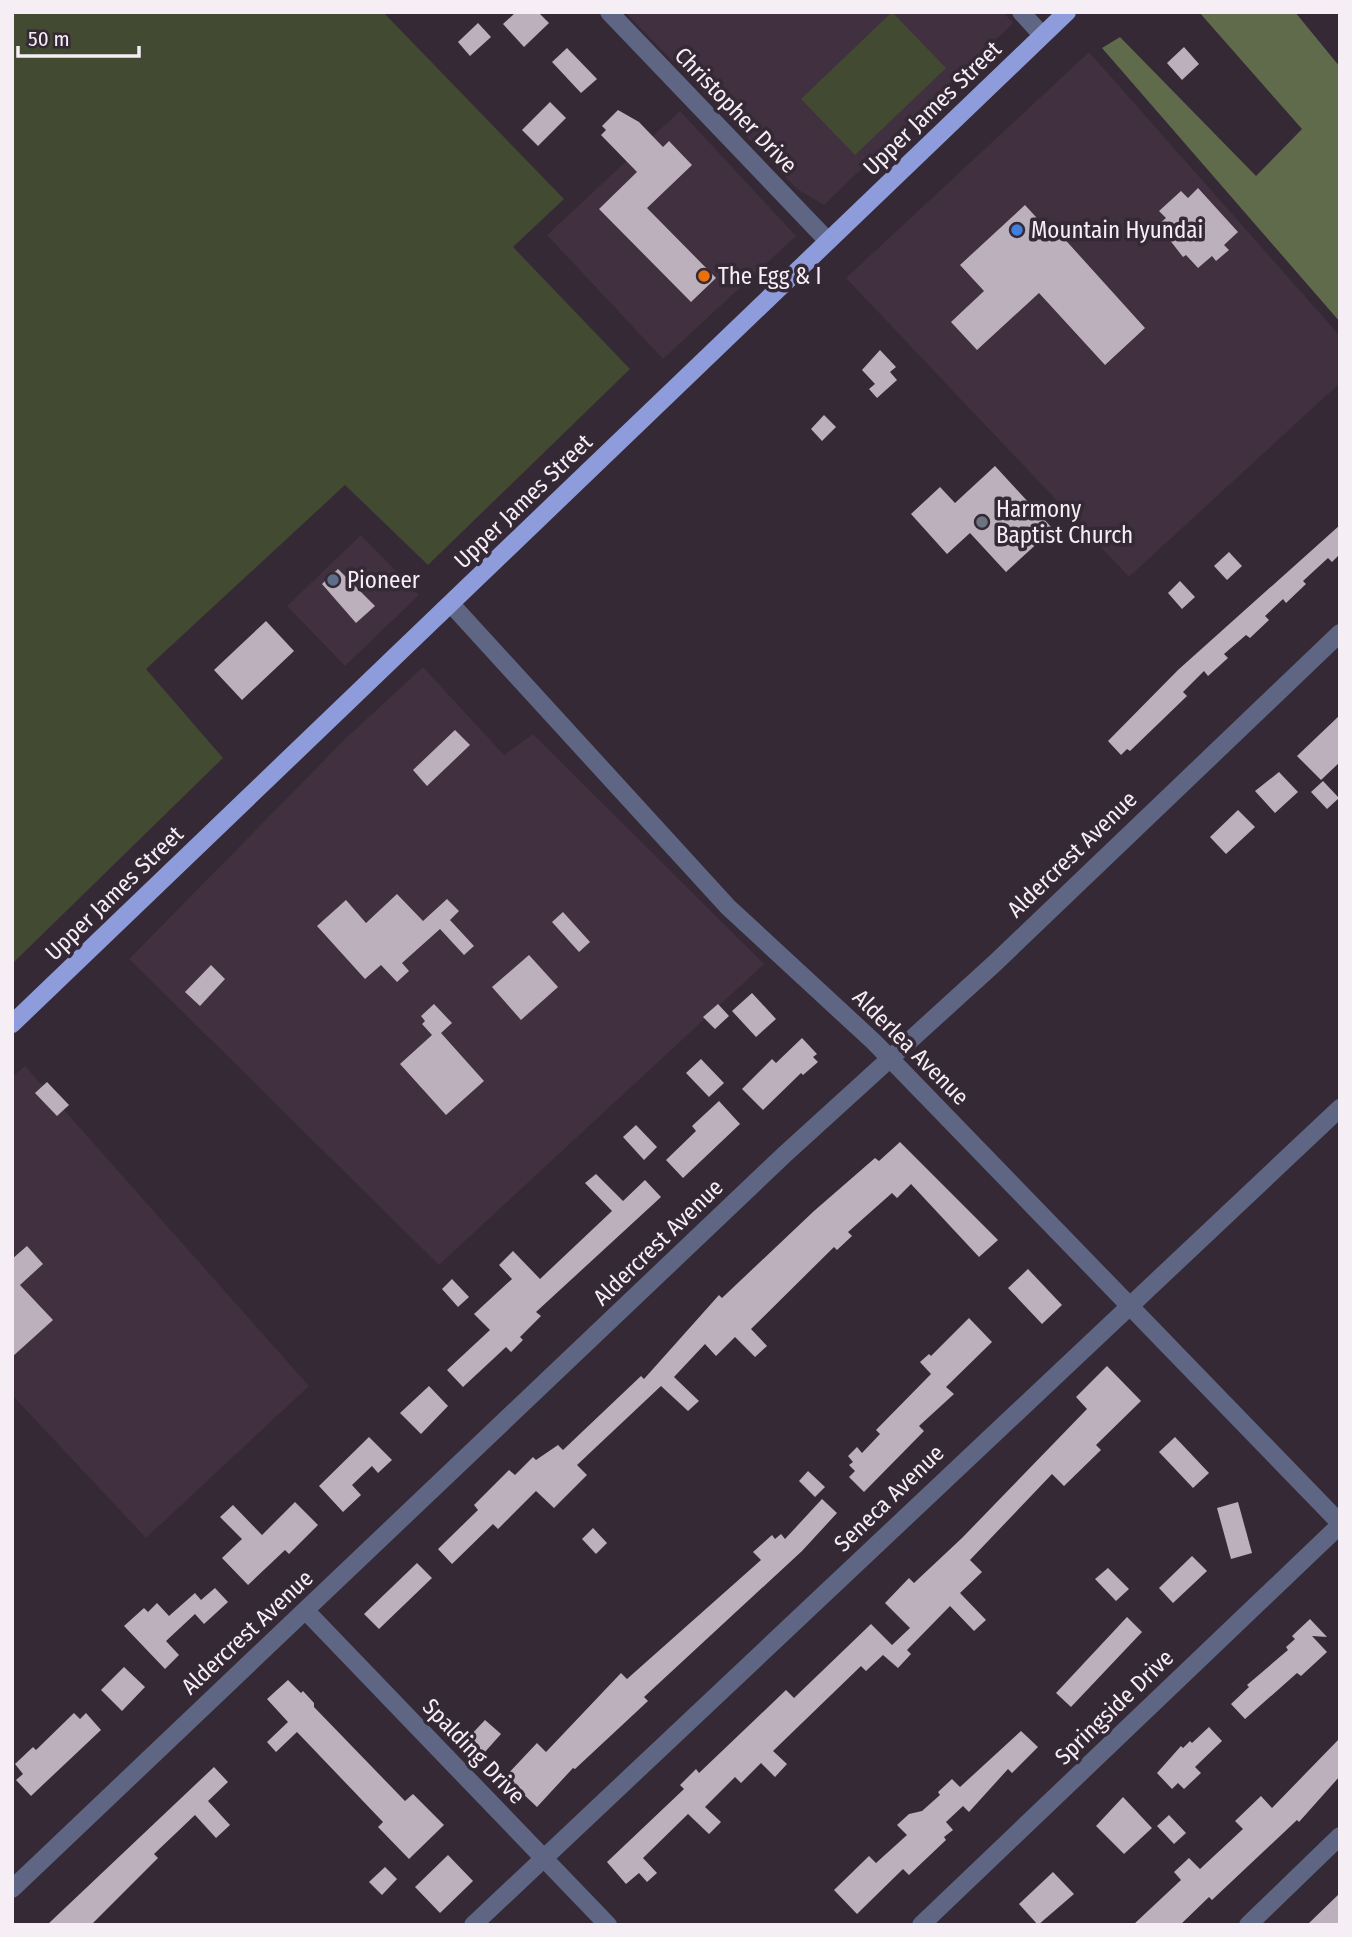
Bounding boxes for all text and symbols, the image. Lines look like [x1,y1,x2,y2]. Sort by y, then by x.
scale bar [18,14,138,58]
text: 50 m [28,26,70,52]
street label: Upper James Street [857,35,1007,181]
street label: Christopher Drive [669,41,803,179]
place label: Mountain Hyundai [1031,216,1203,244]
marker: Mountain Hyundai [1009,222,1025,238]
place label: The Egg & I [718,262,822,290]
marker: The Egg & I [696,268,712,284]
street label: Upper James Street [448,428,598,574]
place label: Harmony Baptist Church [996,495,1133,549]
marker: Harmony Baptist Church [974,514,990,530]
place label: Pioneer [347,566,420,594]
marker: Pioneer [325,572,341,588]
street label: Aldercrest Avenue [1001,785,1143,923]
street label: Upper James Street [39,820,189,966]
street label: Alderlea Avenue [847,983,975,1111]
street label: Aldercrest Avenue [587,1173,729,1311]
street label: Seneca Avenue [828,1439,950,1557]
street label: Aldercrest Avenue [175,1564,319,1700]
street label: Springside Drive [1049,1644,1179,1770]
street label: Spalding Drive [417,1693,531,1809]

